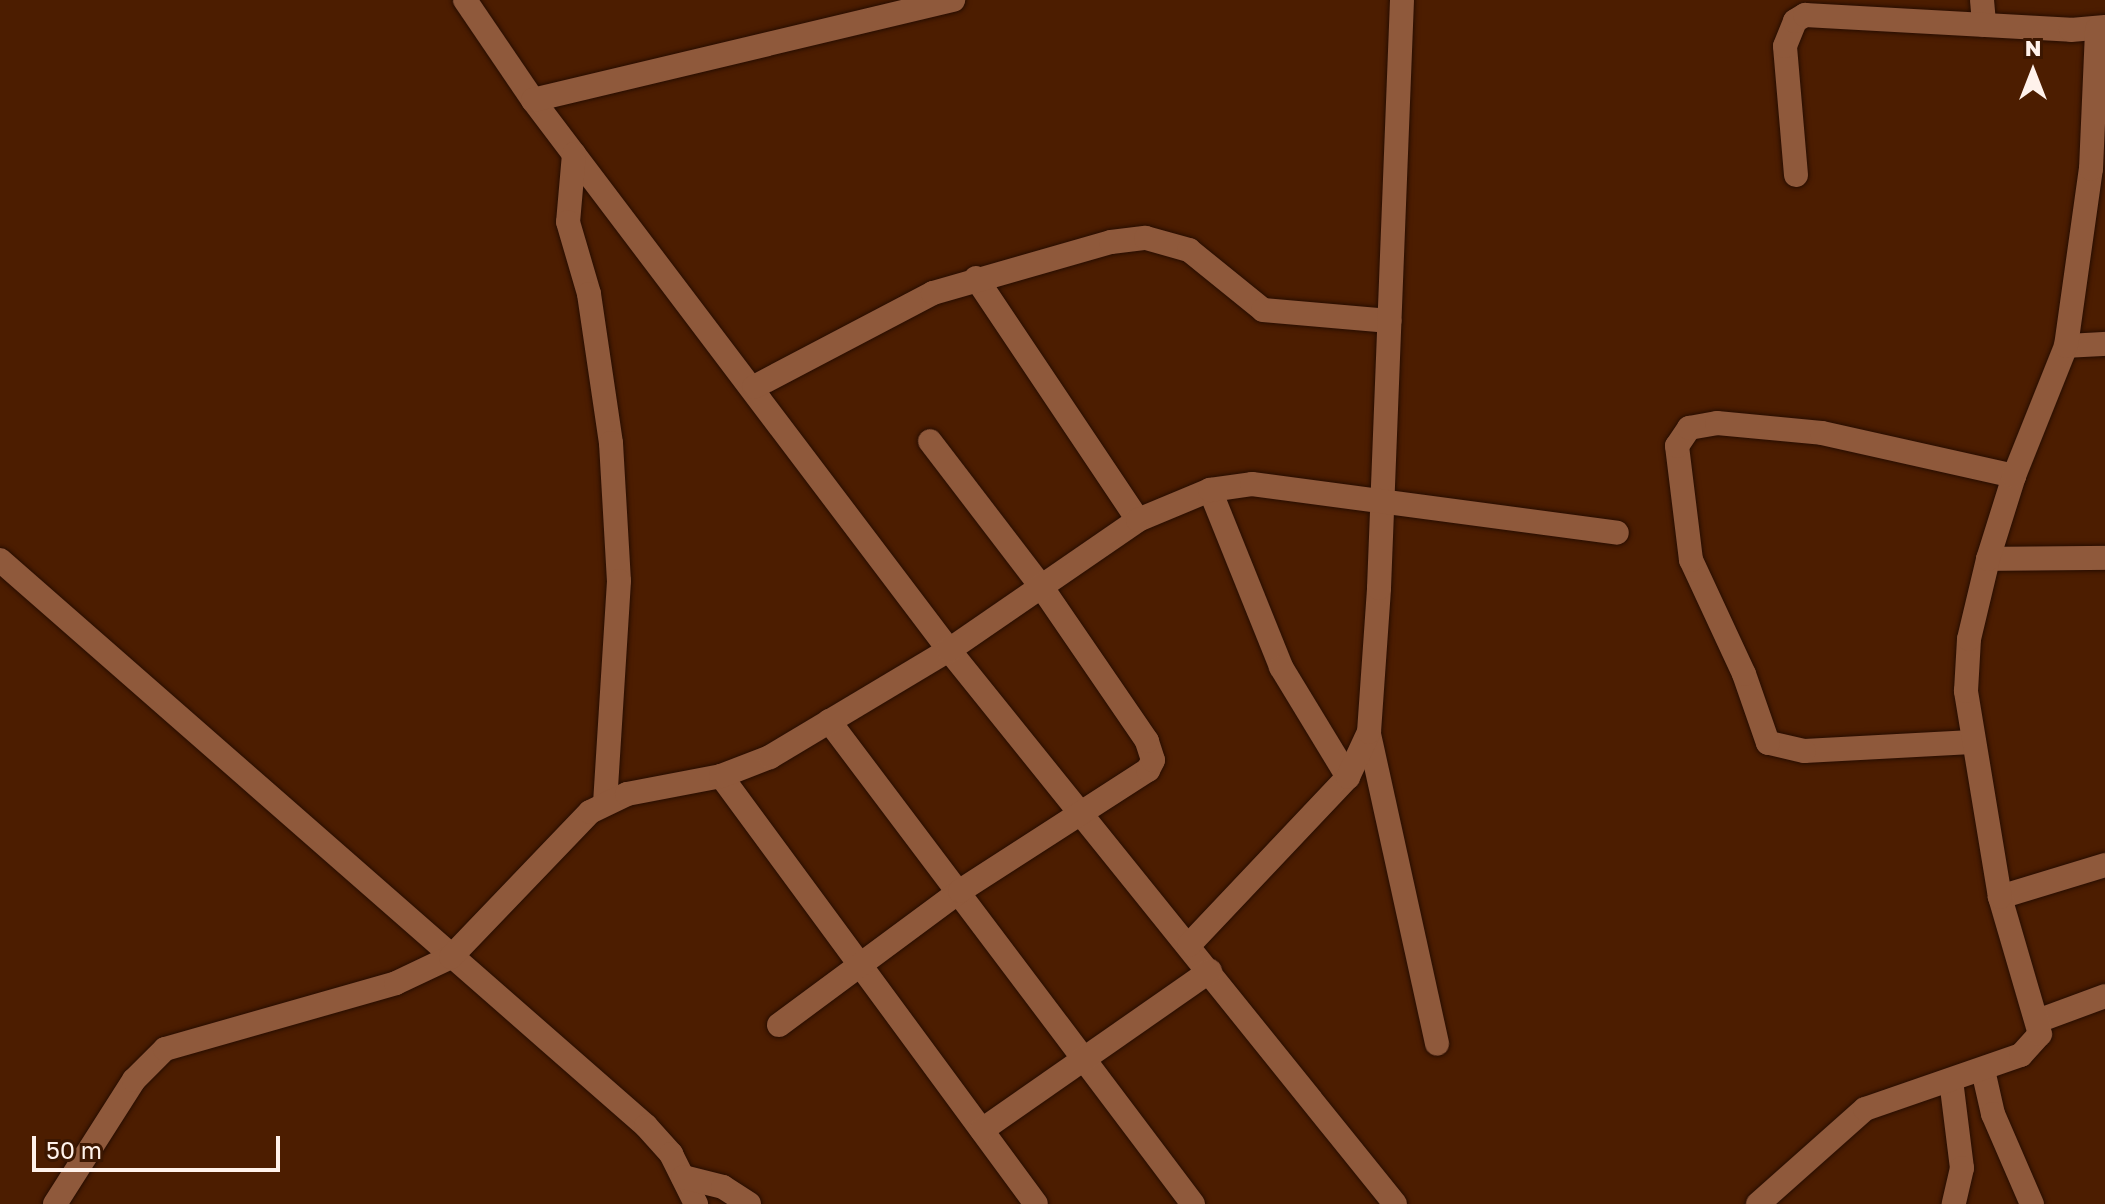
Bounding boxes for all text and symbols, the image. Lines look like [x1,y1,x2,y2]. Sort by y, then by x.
north arrow [1993,32,2073,112]
text: N [2025,34,2041,61]
scale bar [36,1120,284,1170]
text: 50 m [46,1135,102,1164]

